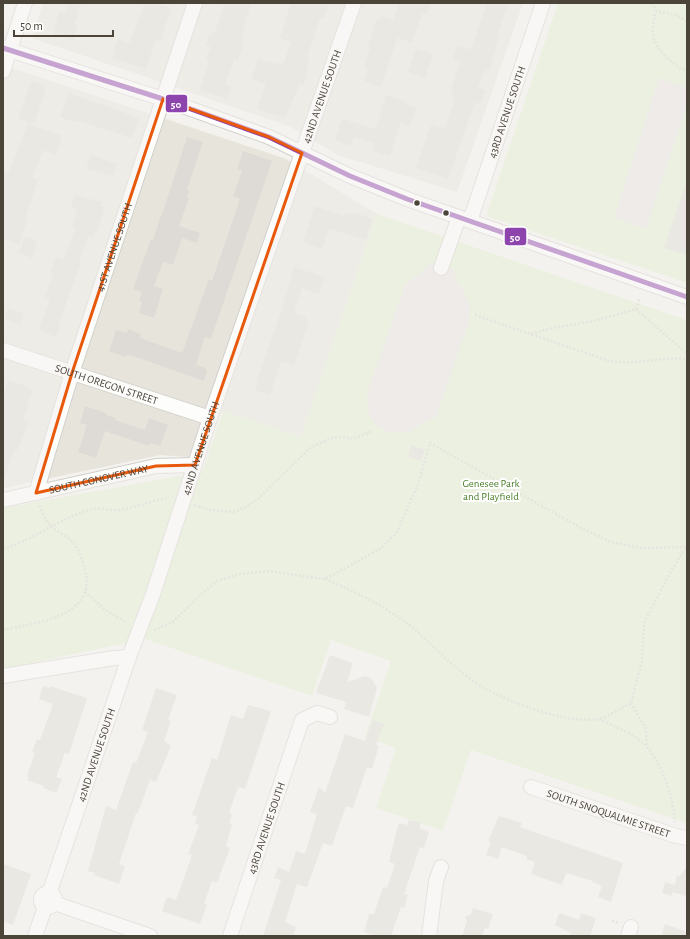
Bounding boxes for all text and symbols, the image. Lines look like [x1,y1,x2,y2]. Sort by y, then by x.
scale bar [14,12,113,38]
text: 50 m [20,20,43,32]
street label: 42ND AVENUE SOUTH [301,48,343,145]
street label: 43RD AVENUE SOUTH [487,65,527,159]
line badge: 50 [165,94,188,113]
text: 50 [171,99,182,110]
unlabelled marker [412,198,422,208]
street label: 41ST AVENUE SOUTH [95,202,134,293]
unlabelled marker [441,208,451,218]
line badge: 50 [504,227,527,246]
text: 50 [510,232,521,243]
street label: SOUTH OREGON STREET [54,362,160,407]
street label: 42ND AVENUE SOUTH [180,400,221,496]
street label: SOUTH CONOVER WAY [48,463,150,496]
park label: Genesee Park and Playfield [462,478,520,502]
street label: 42ND AVENUE SOUTH [76,707,117,803]
street label: 43RD AVENUE SOUTH [246,781,287,875]
street label: SOUTH SNOQUALMIE STREET [545,788,672,840]

